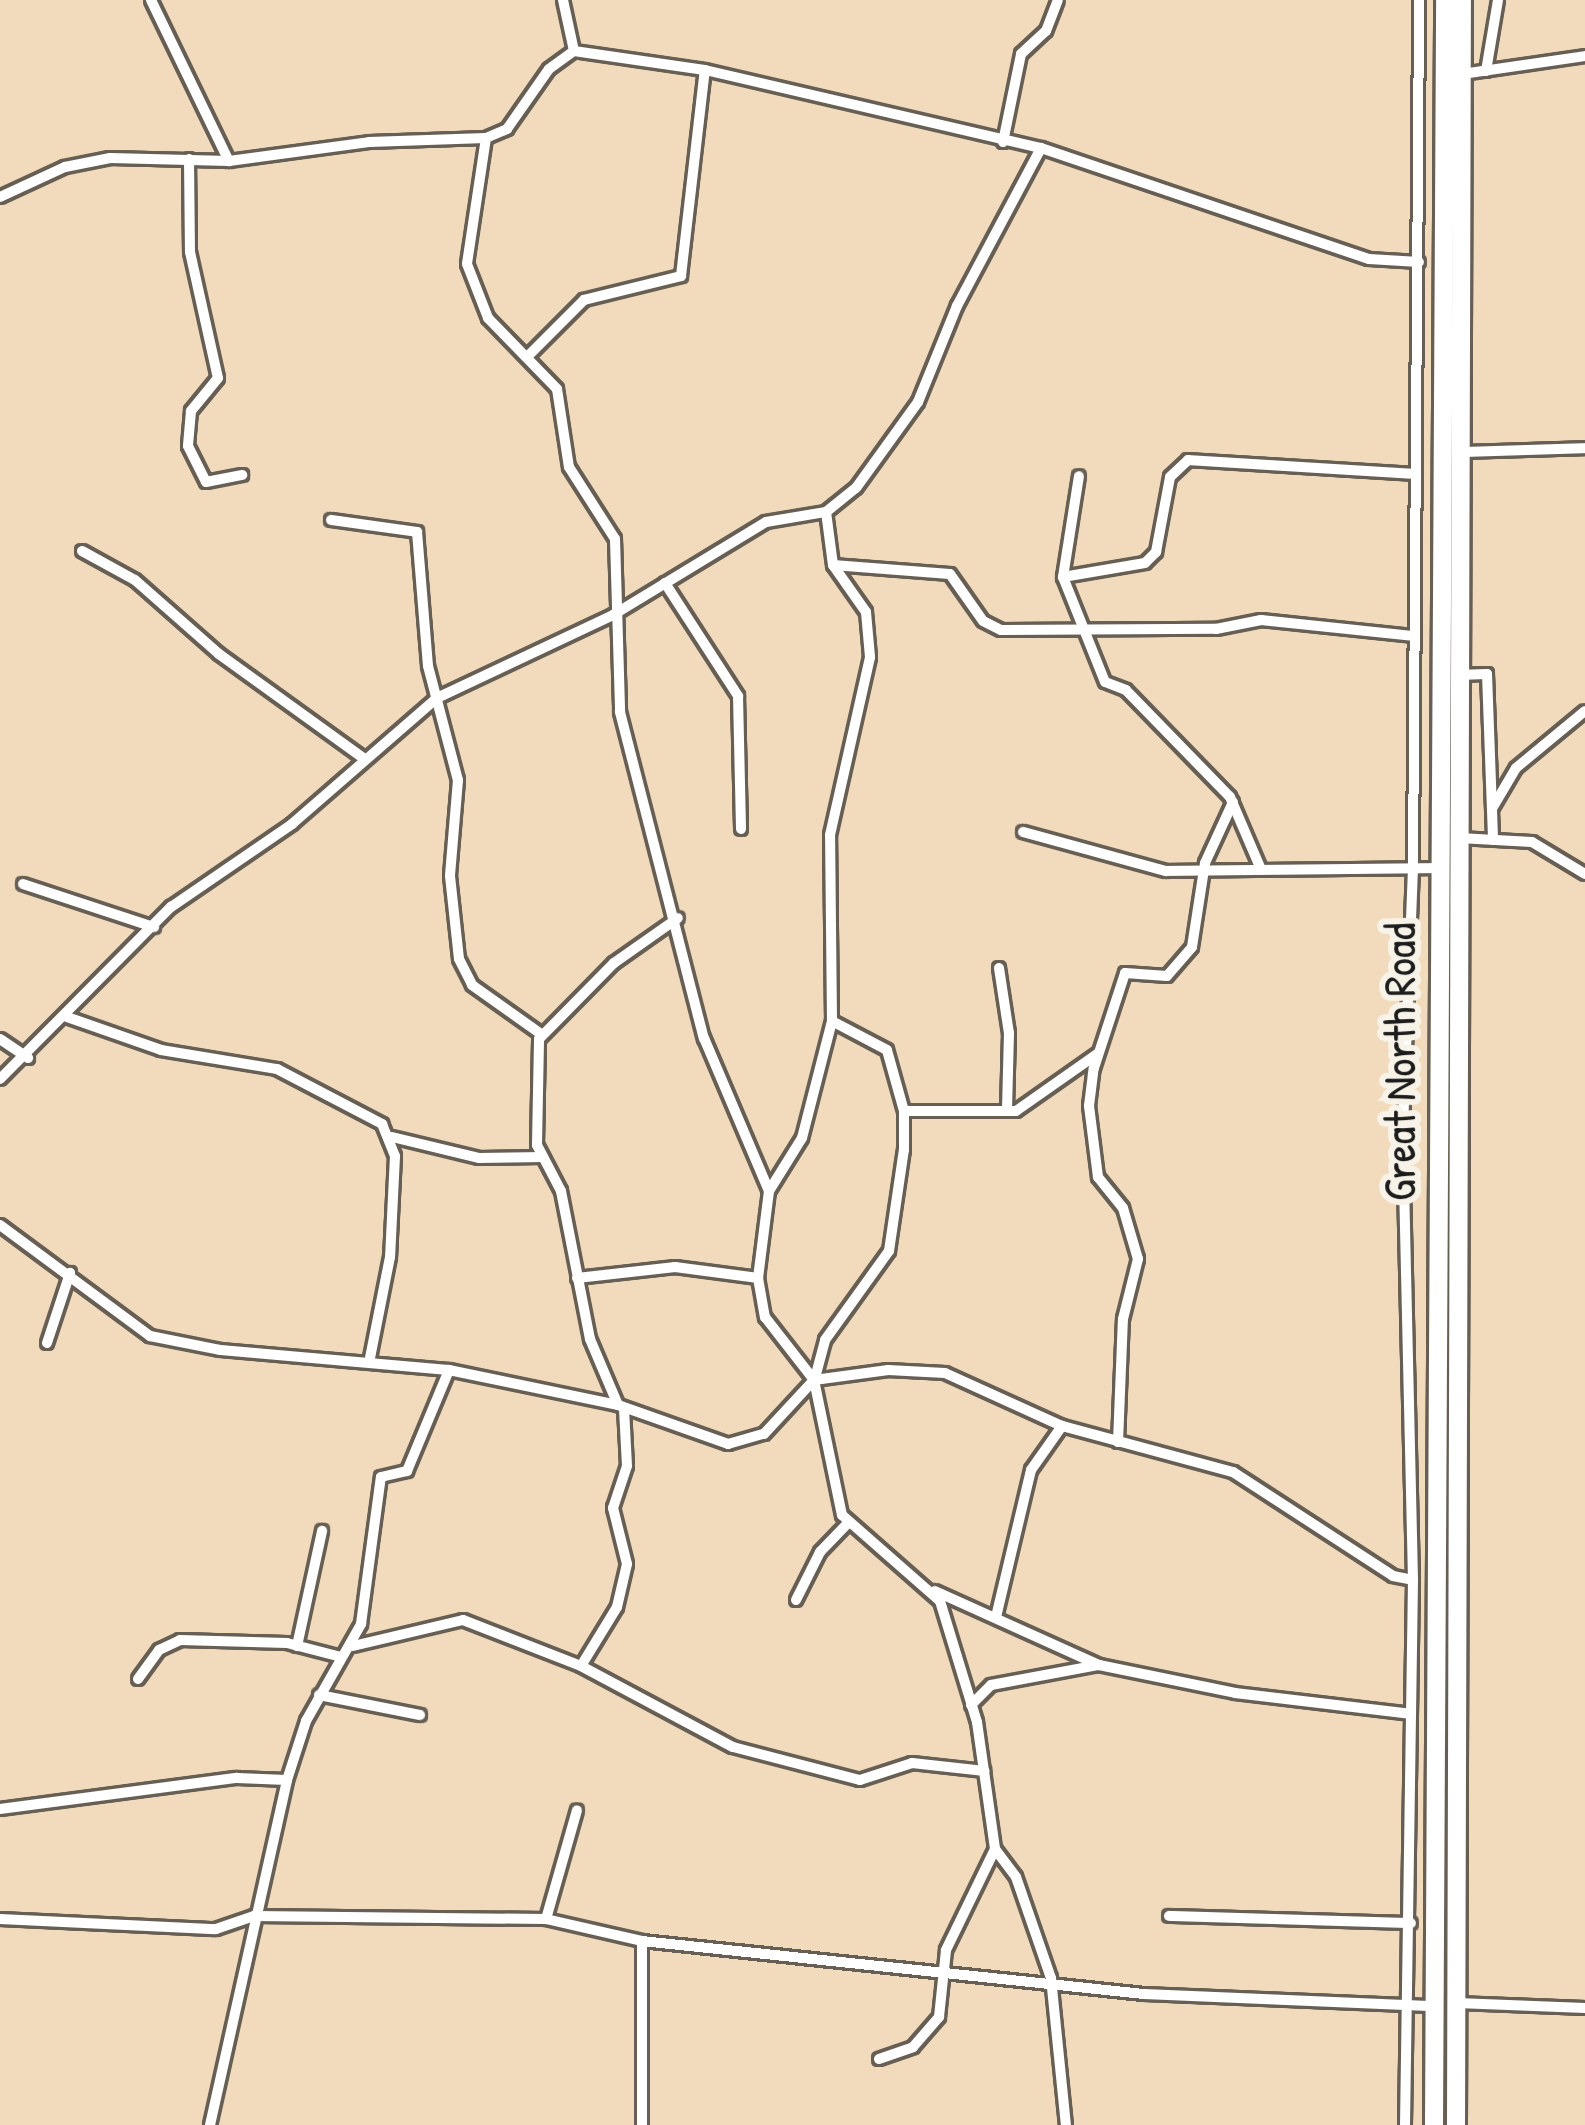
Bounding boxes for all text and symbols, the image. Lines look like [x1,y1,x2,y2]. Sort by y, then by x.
street label: Great North Road [1372,923,1426,1201]

